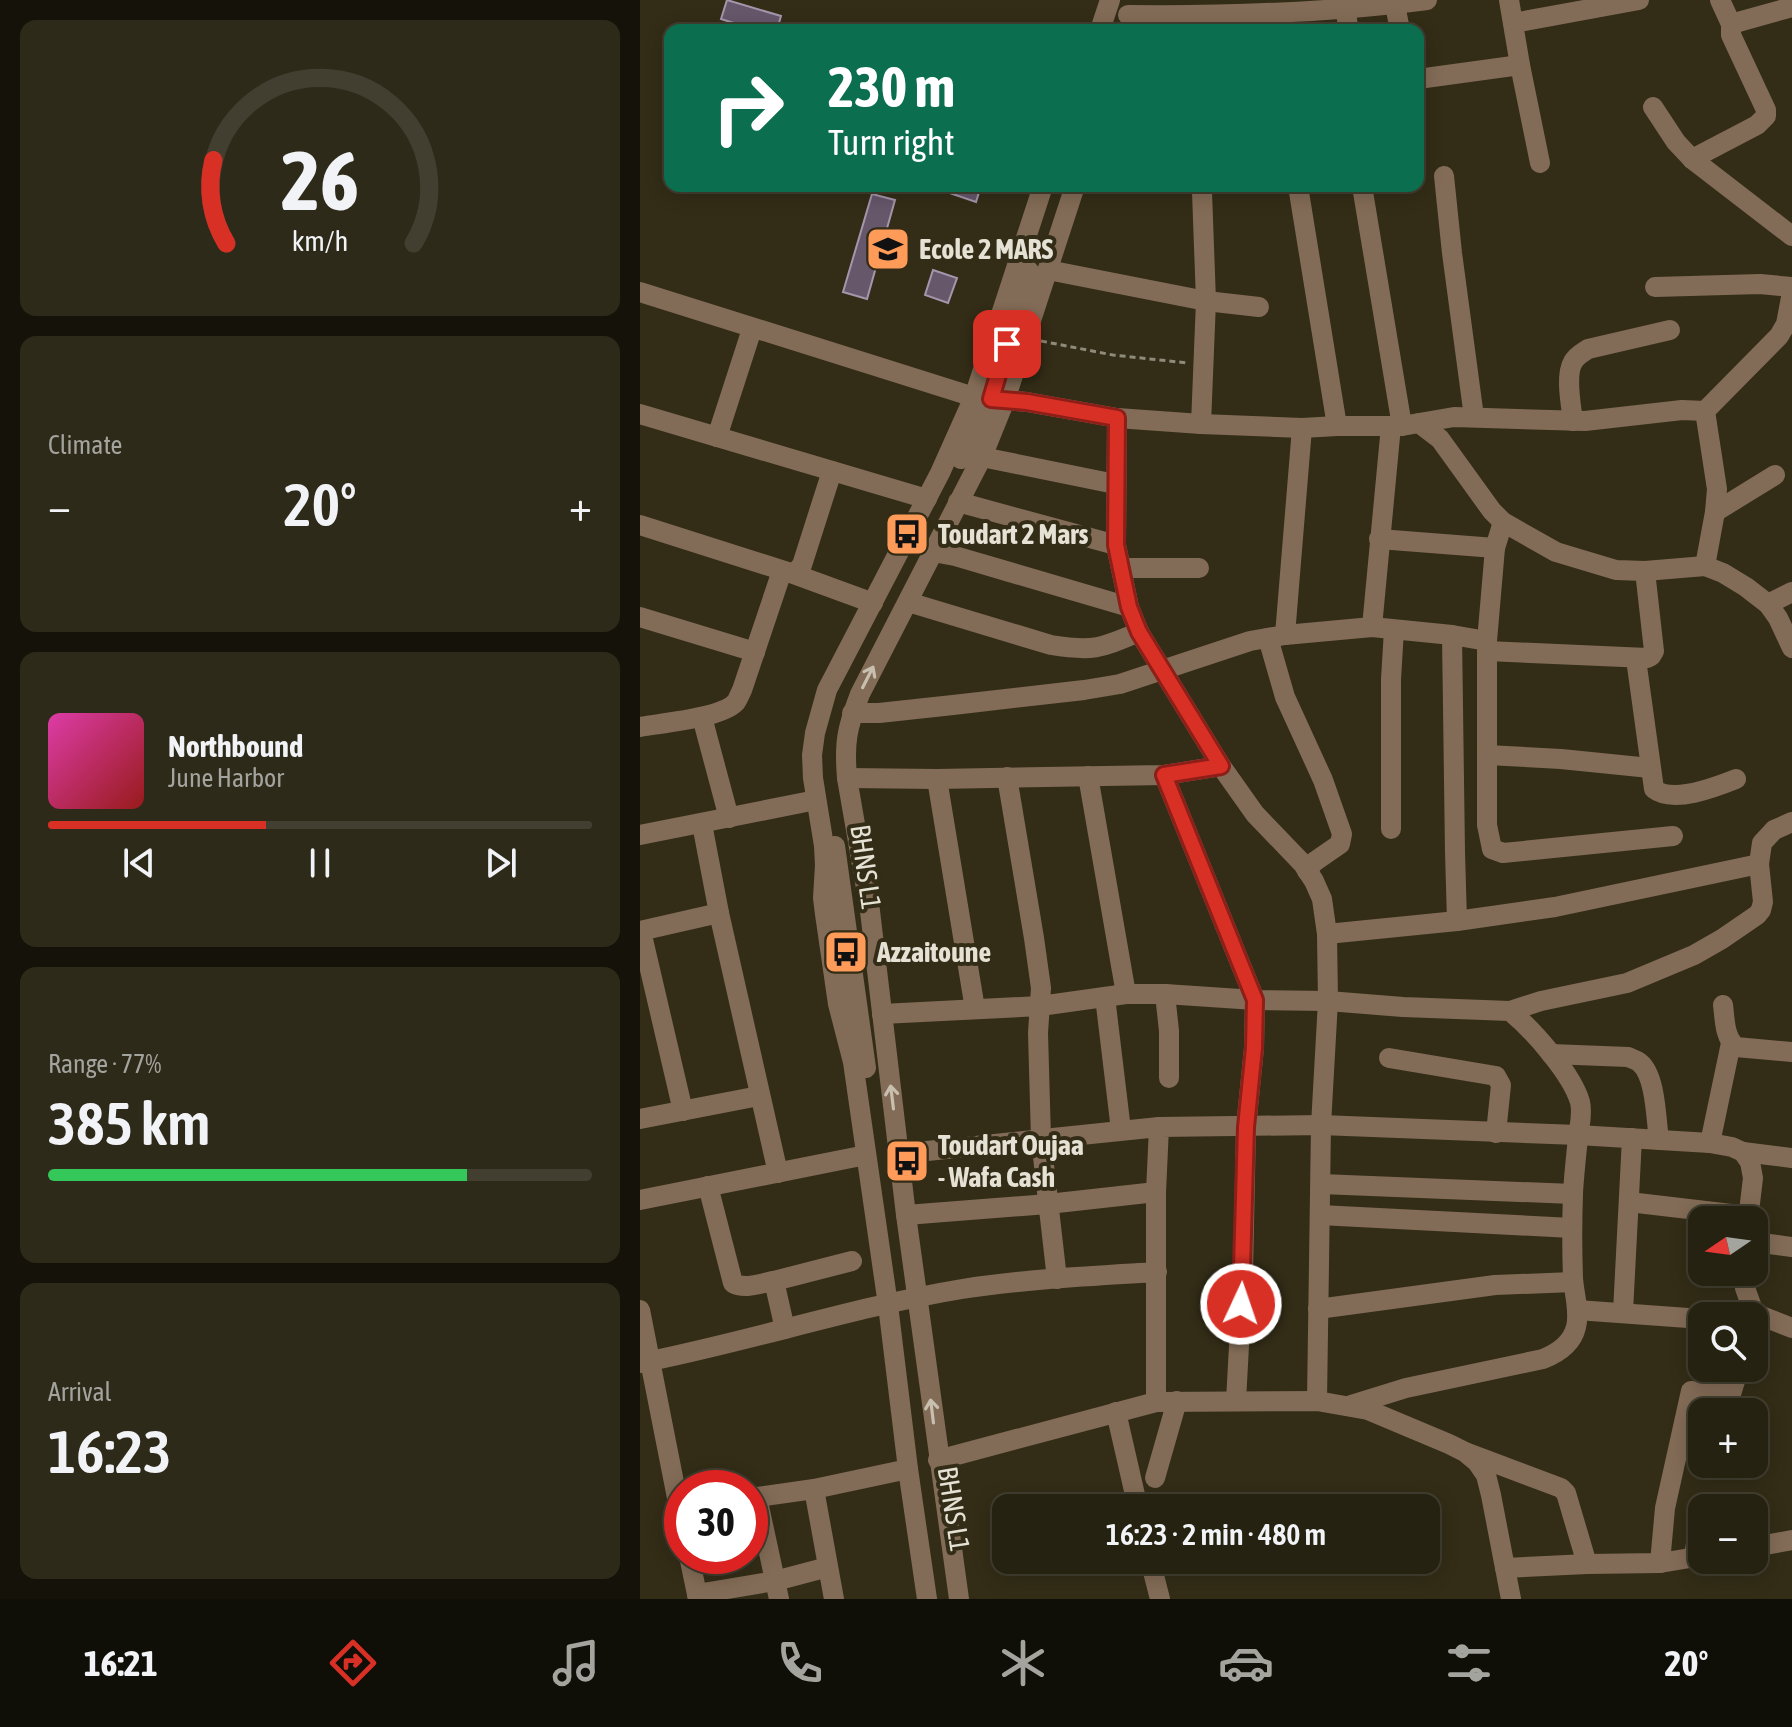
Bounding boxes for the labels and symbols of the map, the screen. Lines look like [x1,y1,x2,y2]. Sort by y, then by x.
school or university icon: Ecole 2 MARS [864,225,912,273]
place label: Ecole 2 MARS [919,233,1054,265]
pin [973,310,1041,378]
bus stop icon: Toudart 2 Mars [883,510,931,558]
place label: Toudart 2 Mars [938,518,1089,550]
one-way arrow [861,666,877,690]
street label: BHNS L1 [844,822,888,912]
bus stop icon: Azzaitoune [822,928,870,976]
place label: Azzaitoune [876,936,991,968]
one-way arrow [884,1085,899,1111]
place label: Toudart Oujaa - Wafa Cash [938,1129,1084,1193]
bus stop icon: Toudart Oujaa - Wafa Cash [883,1137,931,1185]
north arrow [1688,1206,1768,1286]
position arrow [1199,1262,1283,1346]
one-way arrow [924,1399,939,1424]
street label: BHNS L1 [931,1464,977,1554]
speed limit sign: 30 [664,1470,768,1574]

